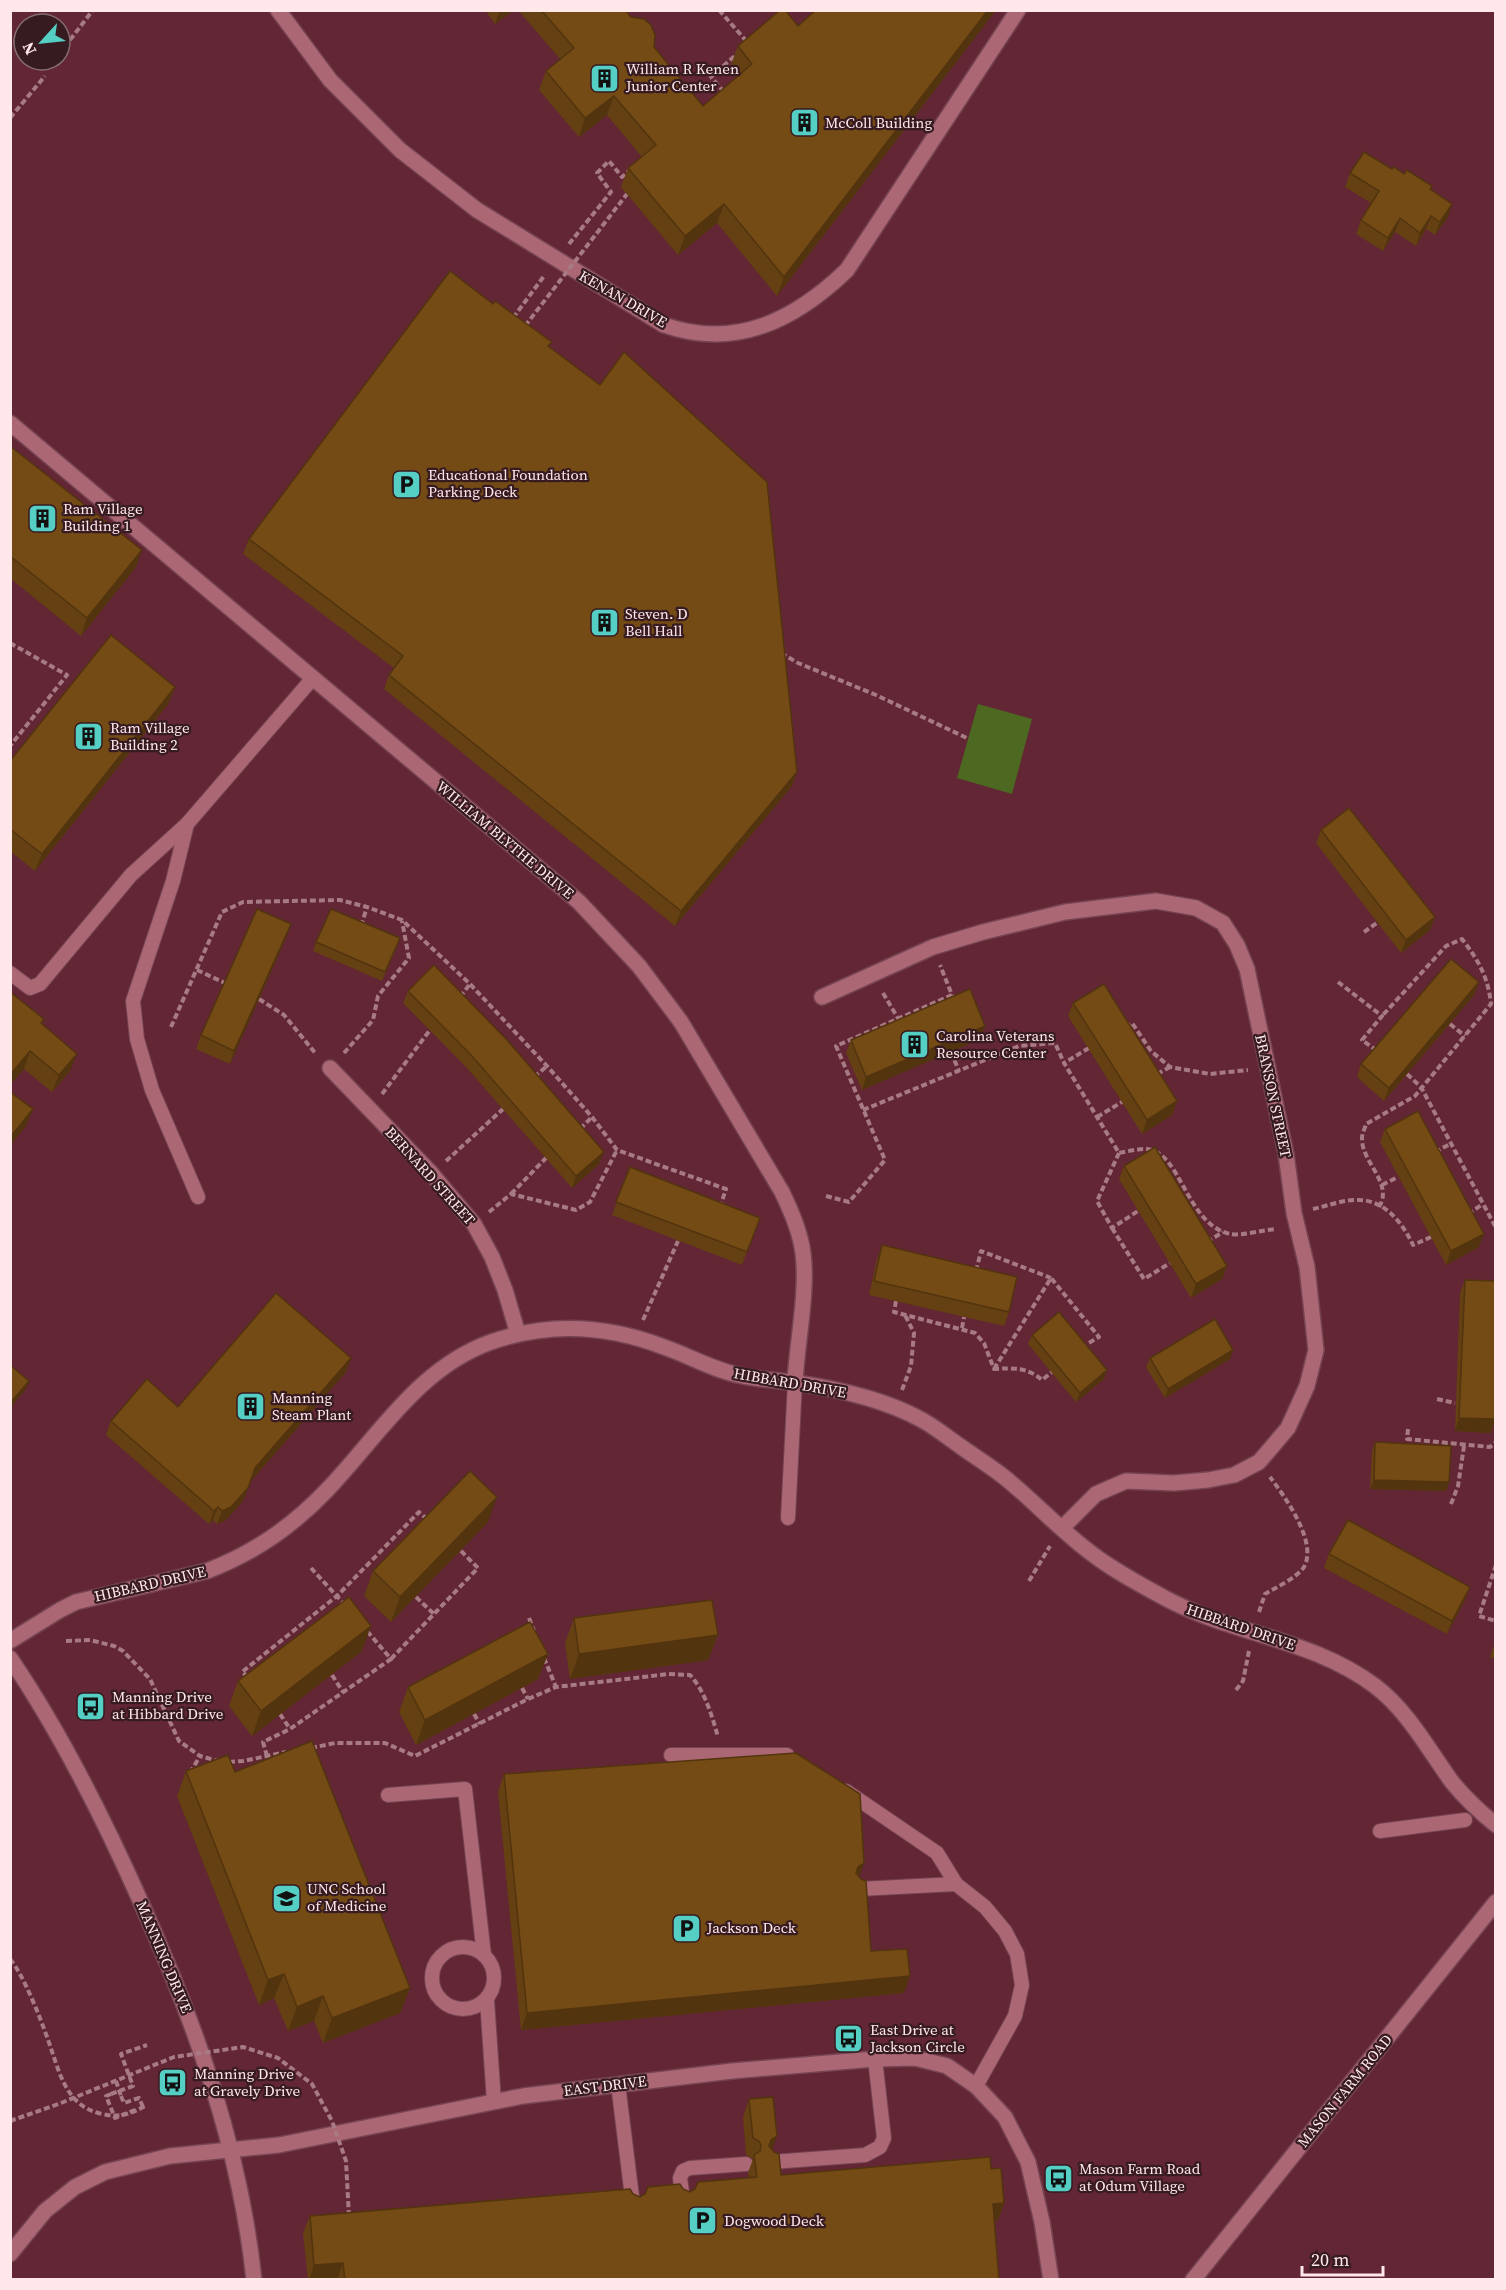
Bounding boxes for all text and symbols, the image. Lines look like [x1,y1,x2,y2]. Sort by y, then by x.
north arrow [12,12,72,72]
text: N [16,38,41,59]
place label: William R Kenen Junior Center [625,58,739,96]
building icon: William R Kenen Junior Center [589,62,621,94]
building icon: McColl Building [788,107,820,139]
place label: McColl Building [825,112,932,133]
street label: KENAN DRIVE [575,265,671,332]
place label: Educational Foundation Parking Deck [428,464,588,502]
parking icon: Educational Foundation Parking Deck [391,468,423,500]
place label: Ram Village Building 1 [63,498,143,536]
building icon: Ram Village Building 1 [26,502,58,534]
place label: Steven. D Bell Hall [625,603,688,641]
building icon: Steven. D Bell Hall [588,607,620,639]
place label: Ram Village Building 2 [110,717,190,755]
building icon: Ram Village Building 2 [73,721,105,753]
street label: WILLIAM BLYTHE DRIVE [432,776,579,903]
place label: Carolina Veterans Resource Center [936,1025,1055,1063]
building icon: Carolina Veterans Resource Center [899,1029,931,1061]
street label: BRANSON STREET [1250,1032,1297,1160]
street label: BERNARD STREET [381,1122,480,1229]
street label: HIBBARD DRIVE [732,1362,848,1403]
place label: Manning Steam Plant [272,1387,351,1425]
building icon: Manning Steam Plant [235,1391,267,1423]
street label: HIBBARD DRIVE [92,1560,208,1607]
street label: HIBBARD DRIVE [1184,1598,1298,1655]
place label: Manning Drive at Hibbard Drive [112,1686,224,1724]
bus stop icon: Manning Drive at Hibbard Drive [75,1690,107,1722]
place label: UNC School of Medicine [307,1878,387,1916]
school or university icon: UNC School of Medicine [270,1882,302,1914]
street label: MANNING DRIVE [131,1897,198,2016]
parking icon: Jackson Deck [670,1912,702,1944]
place label: Jackson Deck [706,1917,797,1938]
place label: East Drive at Jackson Circle [869,2019,965,2057]
bus stop icon: East Drive at Jackson Circle [833,2023,865,2055]
street label: MASON FARM ROAD [1292,2030,1397,2152]
place label: Manning Drive at Gravely Drive [194,2063,301,2101]
bus stop icon: Manning Drive at Gravely Drive [157,2067,189,2099]
street label: EAST DRIVE [562,2070,648,2101]
place label: Mason Farm Road at Odum Village [1079,2158,1201,2196]
bus stop icon: Mason Farm Road at Odum Village [1042,2162,1074,2194]
parking icon: Dogwood Deck [687,2205,719,2237]
place label: Dogwood Deck [724,2210,825,2231]
scale bar [1302,2239,1383,2277]
text: 20 m [1311,2247,1349,2272]

